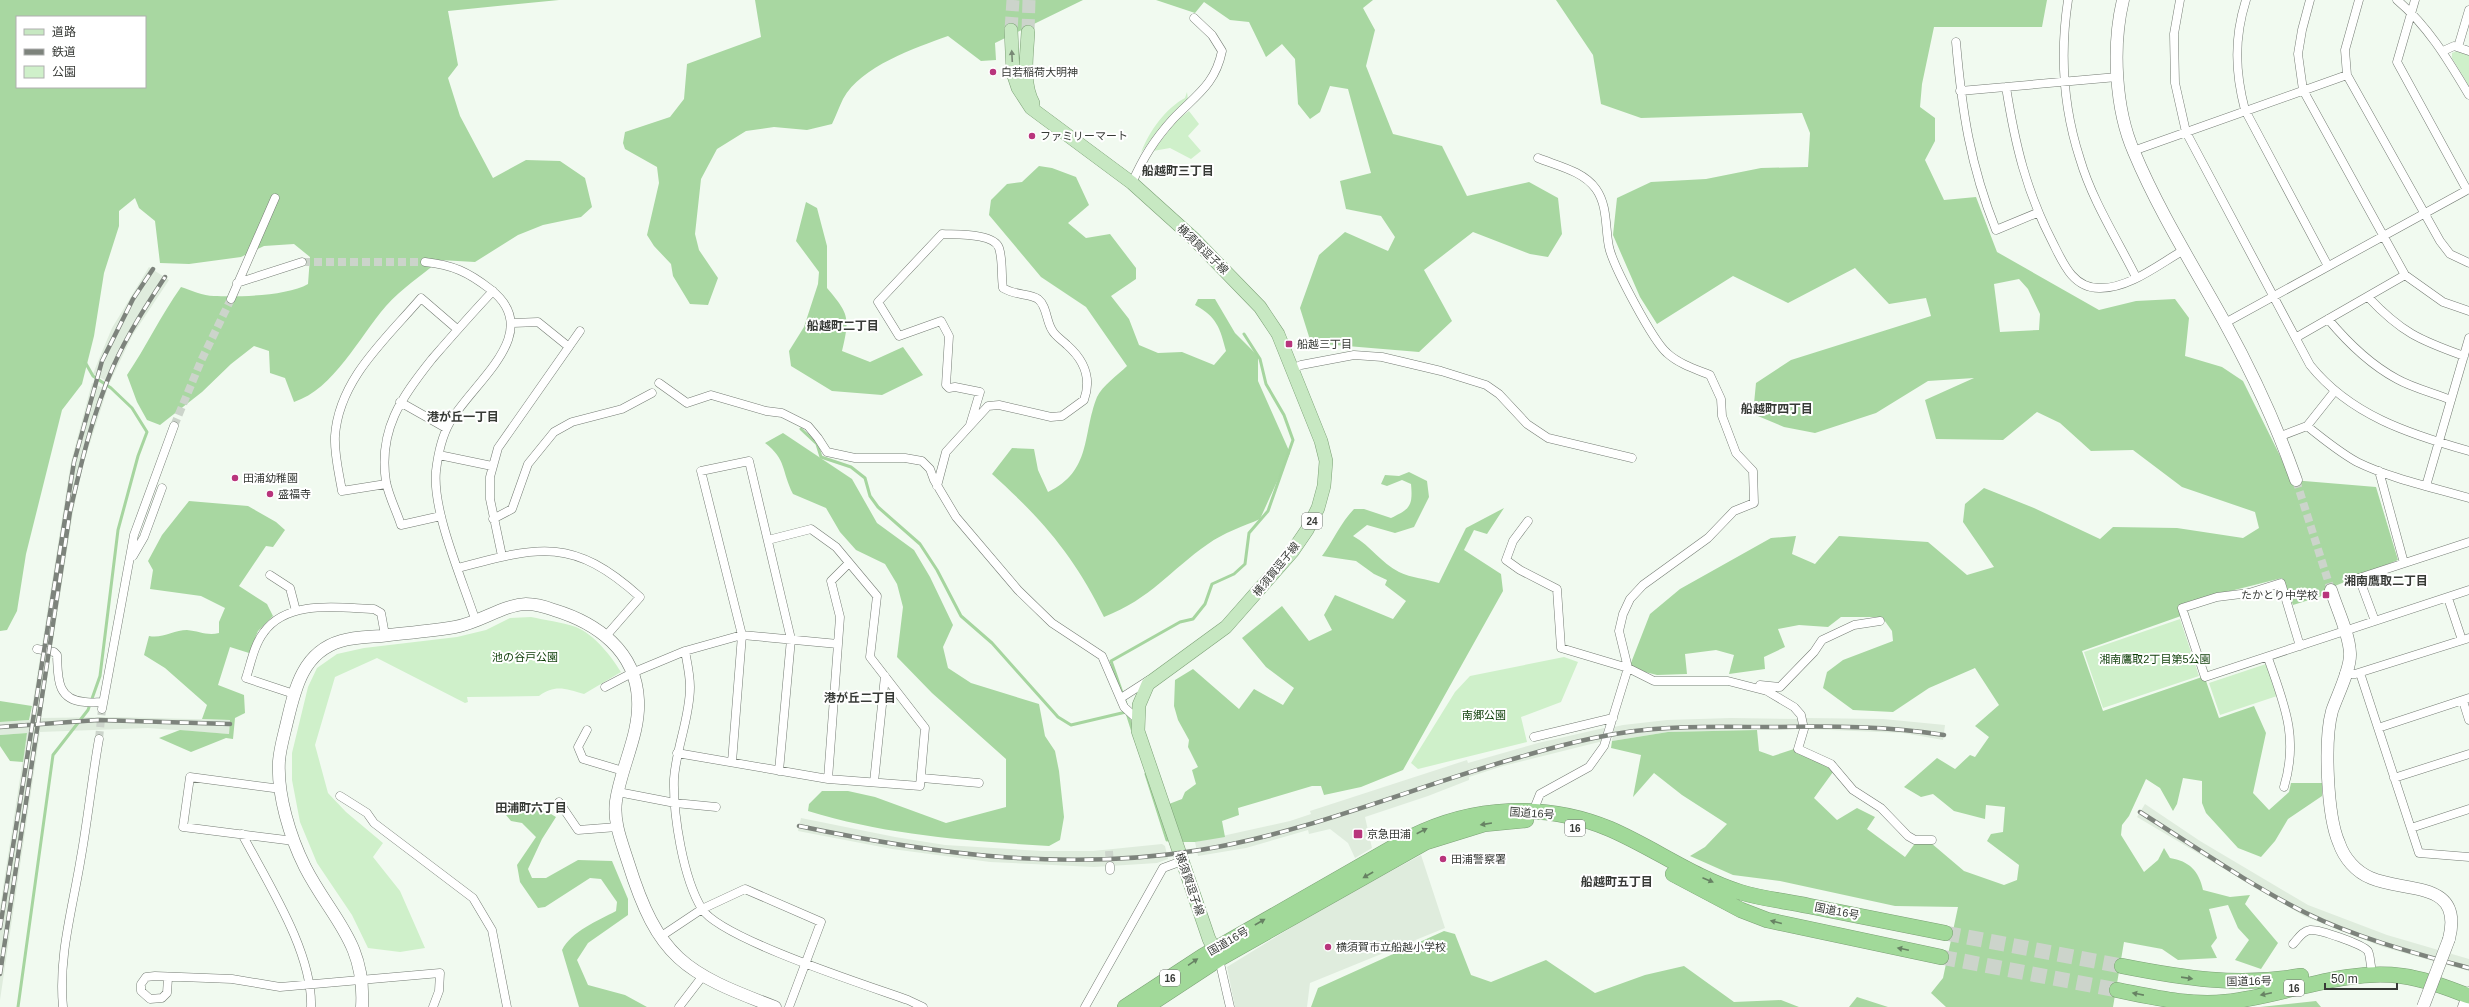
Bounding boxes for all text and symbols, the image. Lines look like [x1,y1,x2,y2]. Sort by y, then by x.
legend [16,16,146,88]
text: 道路 [52,25,76,39]
text: 鉄道 [52,45,76,59]
one-way arrow [1008,50,1015,62]
text: 公園 [52,65,76,79]
place label: 白若稲荷大明神 [1001,66,1078,78]
marker: 白若稲荷大明神 [988,67,998,77]
place label: ファミリーマート [1040,130,1128,142]
marker: ファミリーマート [1027,131,1037,141]
district label: 船越町三丁目 [1142,164,1214,178]
street label: 横須賀逗子線 [1175,222,1231,276]
district label: 船越町二丁目 [807,319,879,333]
place label: 船越三丁目 [1297,338,1352,350]
marker: 船越三丁目 [1284,339,1294,349]
district label: 船越町四丁目 [1741,402,1813,416]
district label: 港が丘一丁目 [427,410,499,424]
place label: 田浦幼稚園 [243,472,298,484]
marker: 田浦幼稚園 [230,473,240,483]
place label: 盛福寺 [278,488,311,500]
marker: 盛福寺 [265,489,275,499]
road number: 24 [1302,513,1322,529]
street label: 横須賀逗子線 [1251,540,1301,598]
district label: 湘南鷹取二丁目 [2344,574,2428,588]
place label: たかとり中学校 [2241,589,2318,601]
marker: たかとり中学校 [2321,590,2331,600]
park label: 池の谷戸公園 [492,651,558,663]
park label: 湘南鷹取2丁目第5公園 [2099,653,2211,665]
district label: 港が丘二丁目 [824,691,896,705]
park label: 南郷公園 [1462,709,1506,721]
district label: 田浦町六丁目 [495,801,567,815]
street label: 国道16号 [1509,805,1555,821]
road number: 16 [1565,820,1585,836]
one-way arrow [1480,821,1492,827]
marker: 京急田浦 [1352,828,1364,840]
place label: 京急田浦 [1367,828,1411,840]
one-way arrow [1417,828,1428,834]
street label: 横須賀逗子線 [1174,851,1206,917]
place label: 田浦警察署 [1451,853,1506,865]
marker: 田浦警察署 [1438,854,1448,864]
one-way arrow [1362,871,1374,878]
district label: 船越町五丁目 [1581,875,1653,889]
one-way arrow [1702,877,1714,883]
street label: 国道16号 [1814,901,1860,921]
one-way arrow [1254,919,1266,926]
one-way arrow [1769,919,1781,925]
street label: 国道16号 [1205,924,1251,958]
place label: 横須賀市立船越小学校 [1336,941,1446,953]
marker: 横須賀市立船越小学校 [1323,942,1333,952]
one-way arrow [1897,946,1909,952]
one-way arrow [1187,959,1198,966]
scale bar [2325,965,2397,991]
road number: 16 [1160,970,1180,986]
text: 50 m [2331,972,2358,986]
one-way arrow [2181,975,2193,981]
street label: 国道16号 [2226,975,2272,987]
road number: 16 [2284,980,2304,996]
one-way arrow [2132,991,2144,997]
one-way arrow [2260,991,2272,997]

